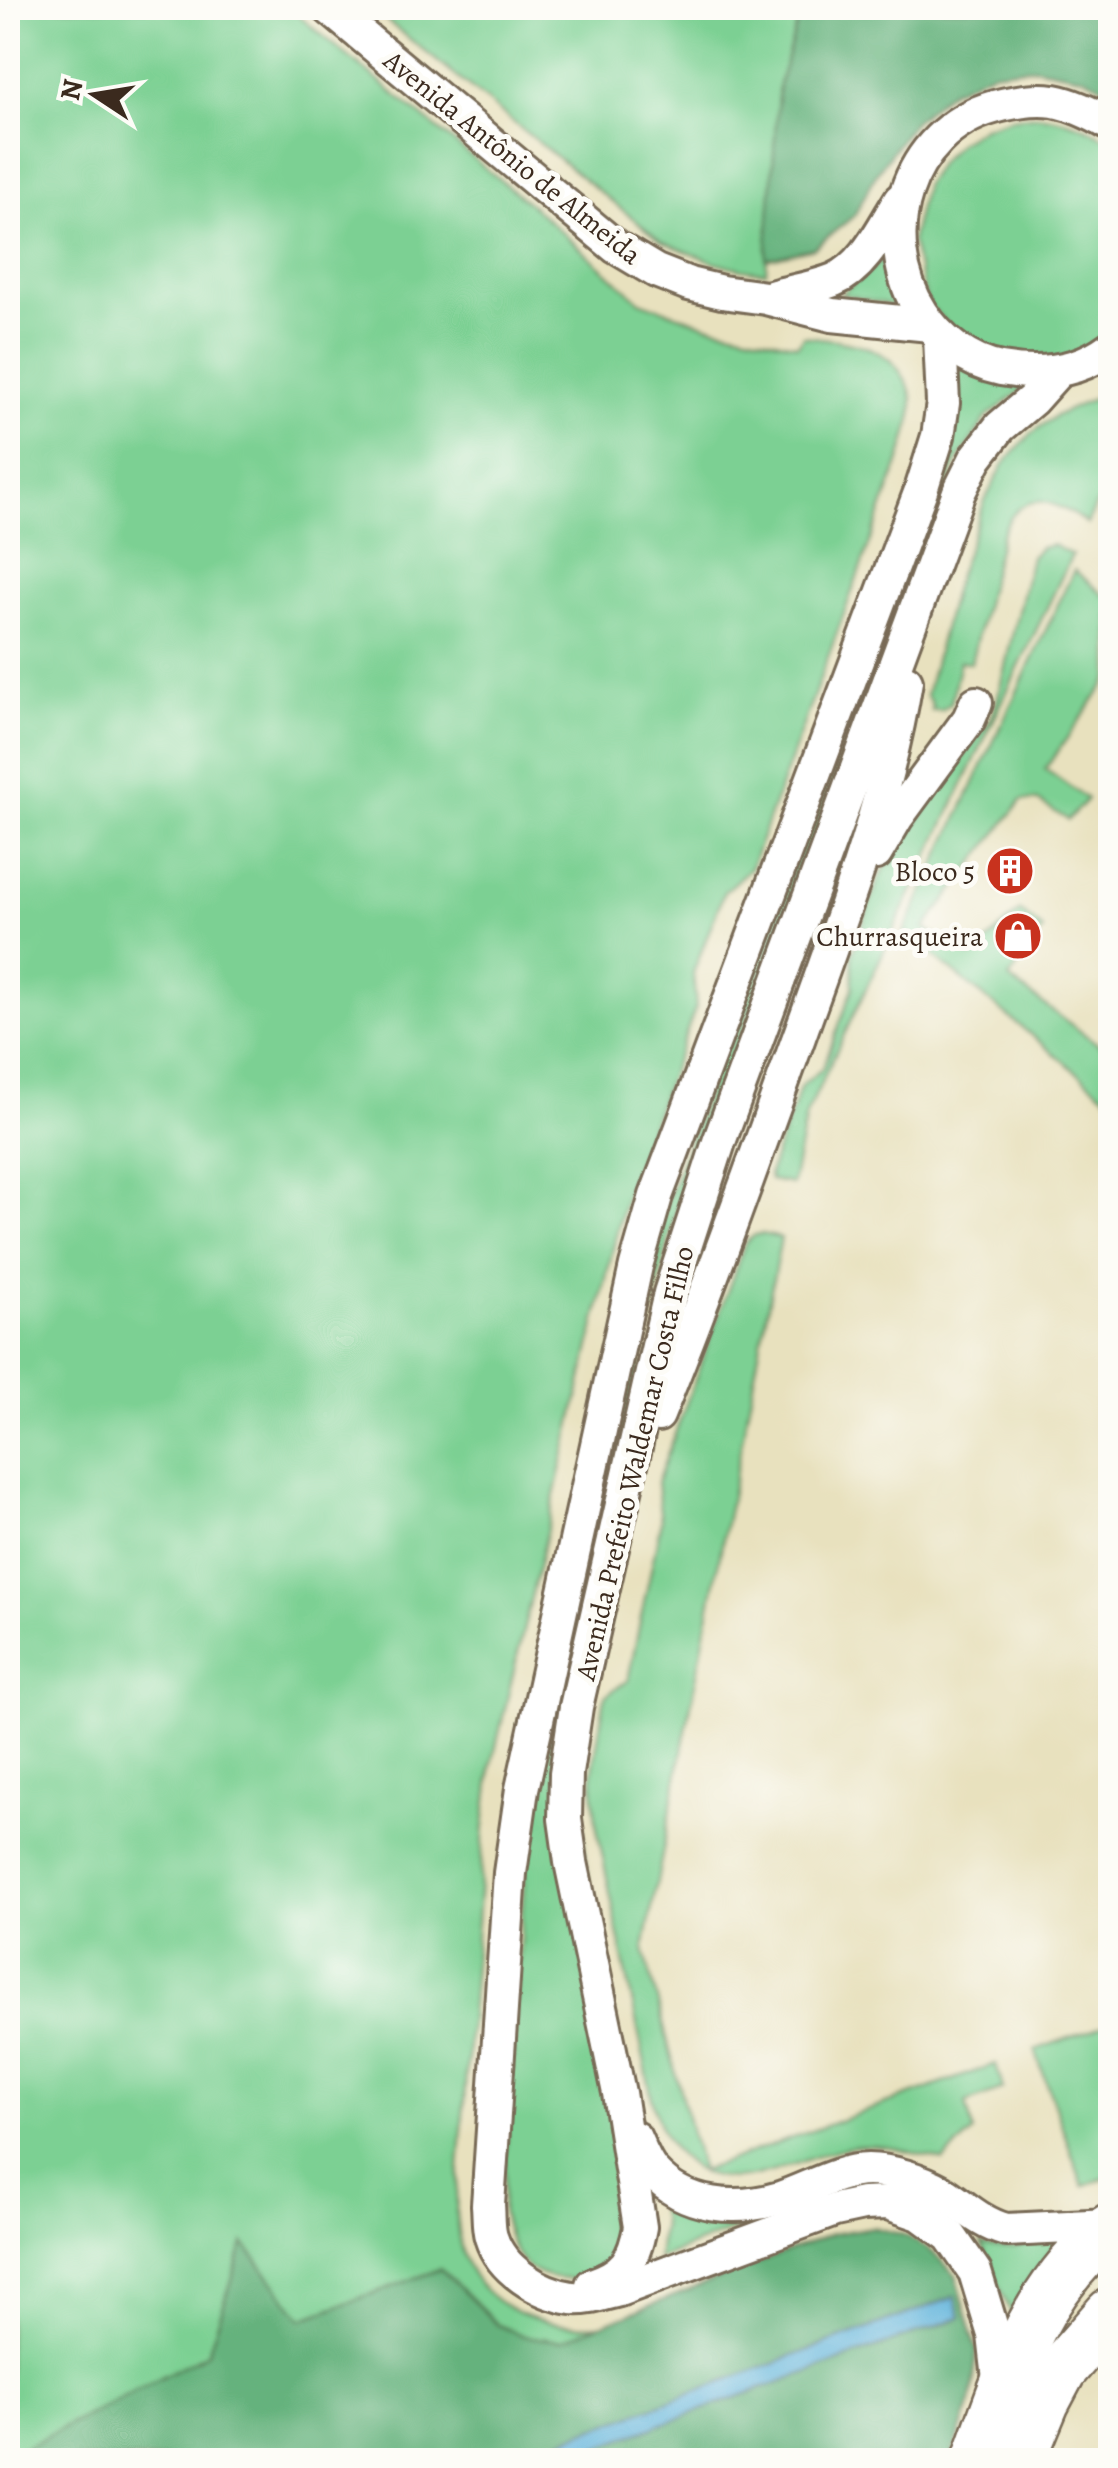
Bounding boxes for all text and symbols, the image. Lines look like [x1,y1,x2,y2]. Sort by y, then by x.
street label: Avenida Antônio de Almeida [375,41,649,274]
north arrow [45,45,145,145]
text: N [51,76,92,104]
building icon: Bloco 5 [984,845,1036,897]
place label: Bloco 5 [895,853,975,891]
shop icon: Churrasqueira [992,910,1044,962]
place label: Churrasqueira [816,918,983,956]
street label: Avenida Prefeito Waldemar Costa Filho [566,1242,703,1685]

